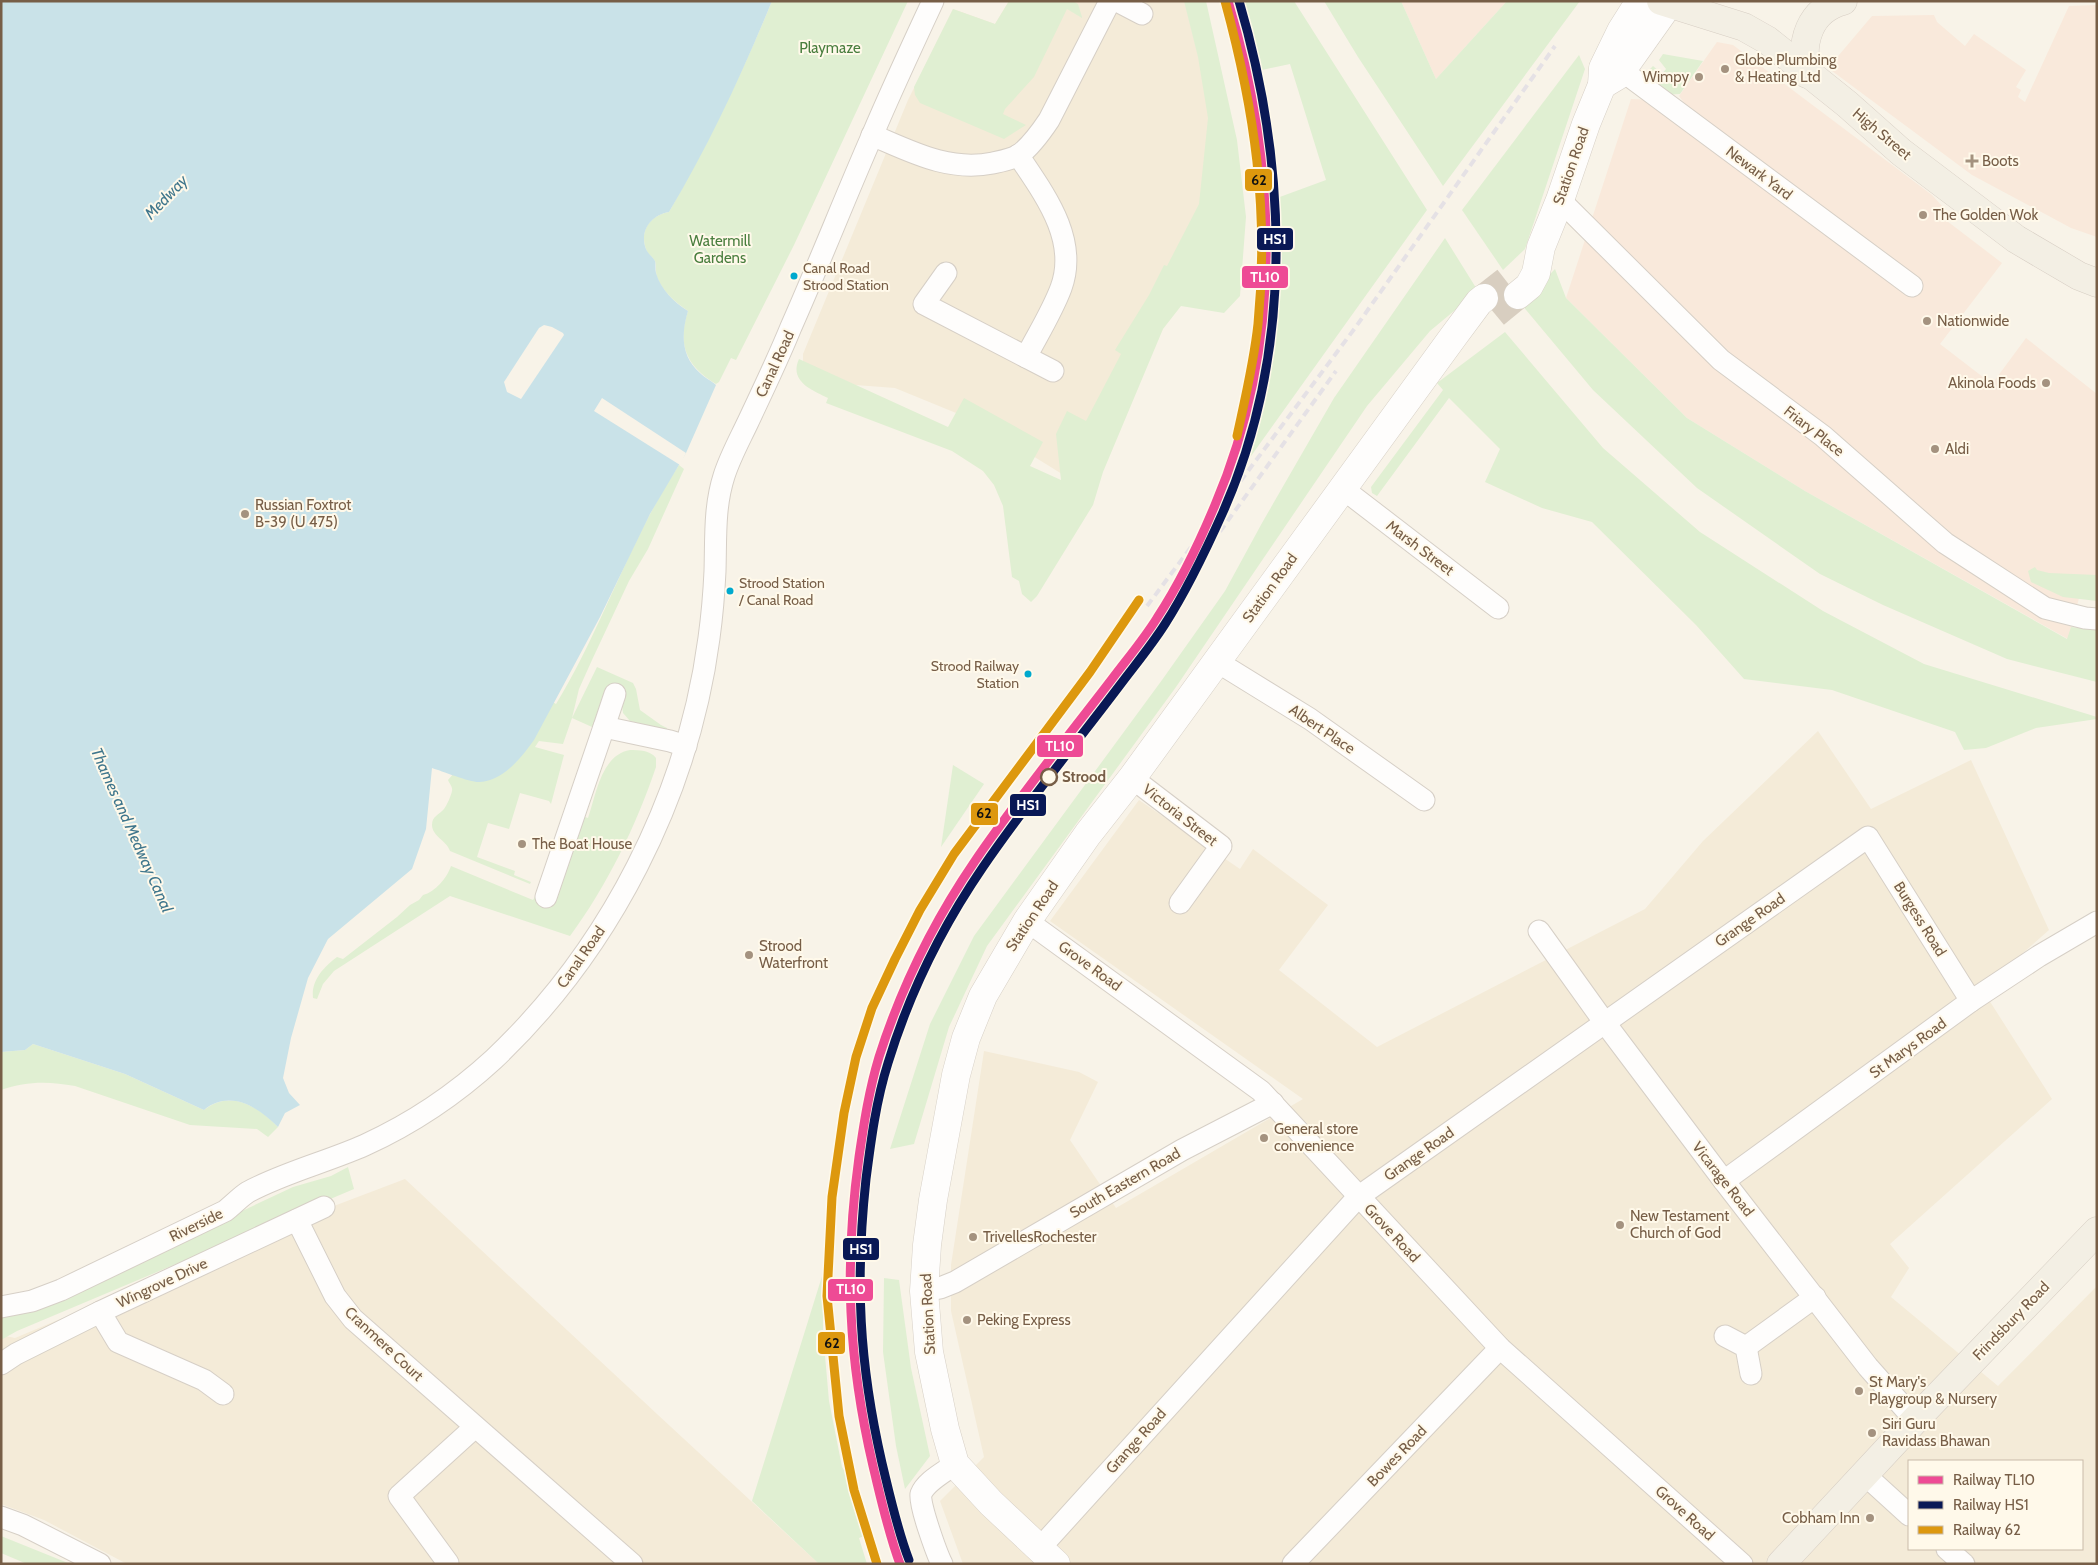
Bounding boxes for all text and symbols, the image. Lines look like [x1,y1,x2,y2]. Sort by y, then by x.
park label: Playmaze [799,39,861,57]
place label: Globe Plumbing & Heating Ltd [1735,51,1837,86]
marker: Globe Plumbing & Heating Ltd [1719,63,1731,75]
place label: Wimpy [1643,68,1689,86]
marker: Wimpy [1693,71,1705,83]
street label: High Street [1849,104,1915,164]
street label: Station Road [1549,125,1593,207]
street label: Newark Yard [1722,142,1796,204]
place label: Boots [1982,152,2019,170]
marker: Boots [1966,155,1978,167]
line badge: 62 [1244,168,1273,192]
water label: Medway [140,171,192,224]
text: 62 [1251,171,1267,189]
place label: The Golden Wok [1933,206,2038,224]
marker: The Golden Wok [1917,209,1929,221]
line badge: HS1 [1256,227,1294,251]
text: HS1 [1263,230,1287,248]
park label: Watermill Gardens [689,232,751,267]
place label: Canal Road Strood Station [803,259,889,294]
line badge: TL10 [1241,265,1289,289]
text: TL10 [1250,268,1280,286]
marker: Canal Road Strood Station [789,271,799,281]
place label: Nationwide [1937,312,2010,330]
marker: Nationwide [1921,315,1933,327]
street label: Canal Road [752,328,798,400]
place label: Akinola Foods [1948,374,2036,392]
marker: Akinola Foods [2040,377,2052,389]
street label: Friary Place [1780,402,1848,460]
place label: Aldi [1945,440,1969,458]
marker: Aldi [1929,443,1941,455]
place label: Russian Foxtrot B-39 (U 475) [255,496,351,531]
marker: Russian Foxtrot B-39 (U 475) [239,508,251,520]
street label: Marsh Street [1383,517,1457,579]
street label: Station Road [1239,550,1301,626]
place label: Strood Station / Canal Road [738,574,825,609]
marker: Strood Station / Canal Road [725,586,735,596]
place label: Strood Railway Station [931,657,1019,692]
marker: Strood Railway Station [1023,669,1033,679]
street label: Albert Place [1286,700,1359,758]
line badge: TL10 [1036,734,1084,758]
text: TL10 [1045,737,1075,755]
water label: Thames and Medway Canal [87,745,177,916]
marker: Strood [1040,768,1058,786]
place label: Strood [1062,768,1106,786]
street label: Victoria Street [1139,780,1221,850]
line badge: HS1 [1009,793,1047,817]
text: HS1 [1016,796,1040,814]
line badge: 62 [970,802,999,826]
text: 62 [976,804,992,822]
place label: The Boat House [532,835,632,853]
marker: The Boat House [516,838,528,850]
street label: Station Road [1002,877,1062,955]
street label: Burgess Road [1890,878,1950,960]
street label: Grange Road [1712,889,1788,951]
street label: Canal Road [553,923,609,991]
place label: Strood Waterfront [759,937,828,972]
street label: Grove Road [1055,937,1125,995]
marker: Strood Waterfront [743,949,755,961]
street label: St Marys Road [1866,1014,1950,1082]
place label: General store convenience [1274,1120,1358,1155]
street label: Grange Road [1381,1123,1457,1185]
marker: General store convenience [1258,1132,1270,1144]
street label: Vicarage Road [1688,1138,1758,1220]
street label: South Eastern Road [1066,1144,1184,1222]
street label: Grove Road [1360,1200,1424,1266]
street label: Riverside [166,1204,226,1246]
place label: New Testament Church of God [1630,1207,1729,1242]
marker: New Testament Church of God [1614,1219,1626,1231]
place label: TrivellesRochester [983,1228,1097,1246]
marker: TrivellesRochester [967,1231,979,1243]
line badge: HS1 [842,1237,880,1261]
text: HS1 [849,1240,873,1258]
street label: Wingrove Drive [114,1254,210,1312]
street label: Station Road [917,1273,939,1355]
line badge: TL10 [827,1278,874,1302]
street label: Frindsbury Road [1969,1278,2053,1364]
text: TL10 [836,1280,866,1298]
street label: Cranmere Court [341,1303,427,1385]
place label: Peking Express [977,1311,1071,1329]
marker: Peking Express [961,1314,973,1326]
line badge: 62 [817,1331,846,1355]
text: 62 [824,1334,840,1352]
place label: St Mary's Playgroup & Nursery [1869,1373,1997,1408]
marker: St Mary's Playgroup & Nursery [1853,1385,1865,1397]
street label: Grange Road [1102,1405,1170,1477]
place label: Siri Guru Ravidass Bhawan [1882,1415,1990,1450]
street label: Bowes Road [1364,1422,1430,1490]
marker: Siri Guru Ravidass Bhawan [1866,1427,1878,1439]
legend [1908,1460,2083,1550]
text: Railway TL10 [1953,1471,2035,1489]
street label: Grove Road [1652,1482,1718,1544]
text: Railway HS1 [1953,1496,2029,1514]
place label: Cobham Inn [1782,1509,1860,1527]
marker: Cobham Inn [1864,1512,1876,1524]
text: Railway 62 [1953,1521,2021,1539]

